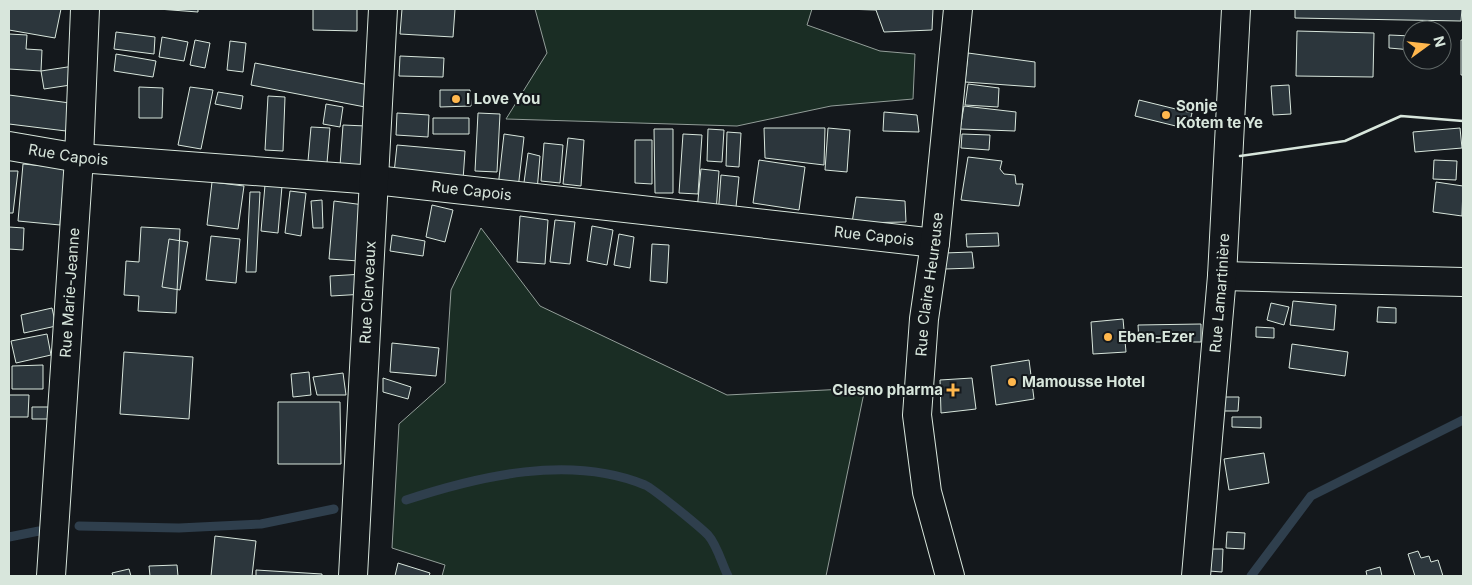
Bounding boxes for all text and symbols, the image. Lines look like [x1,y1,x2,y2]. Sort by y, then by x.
north arrow [1402,20,1452,70]
text: N [1430,34,1450,49]
place label: I Love You [466,89,540,108]
marker: I Love You [450,93,462,105]
place label: Sonje Kotem te Ye [1176,96,1263,132]
marker: Sonje Kotem te Ye [1160,109,1172,121]
street label: Rue Capois [27,139,109,169]
street label: Rue Capois [430,176,513,204]
street label: Rue Claire Heureuse [911,211,947,357]
street label: Rue Capois [833,222,915,250]
street label: Rue Marie-Jeanne [56,227,83,358]
street label: Rue Lamartinière [1205,233,1233,354]
street label: Rue Clerveaux [355,240,380,344]
place label: Eben-Ezer [1118,327,1194,346]
marker: Eben-Ezer [1102,331,1114,343]
place label: Mamousse Hotel [1022,372,1145,391]
marker: Mamousse Hotel [1006,376,1018,388]
place label: Clesno pharma [832,380,943,399]
marker: Clesno pharma [947,384,959,396]

